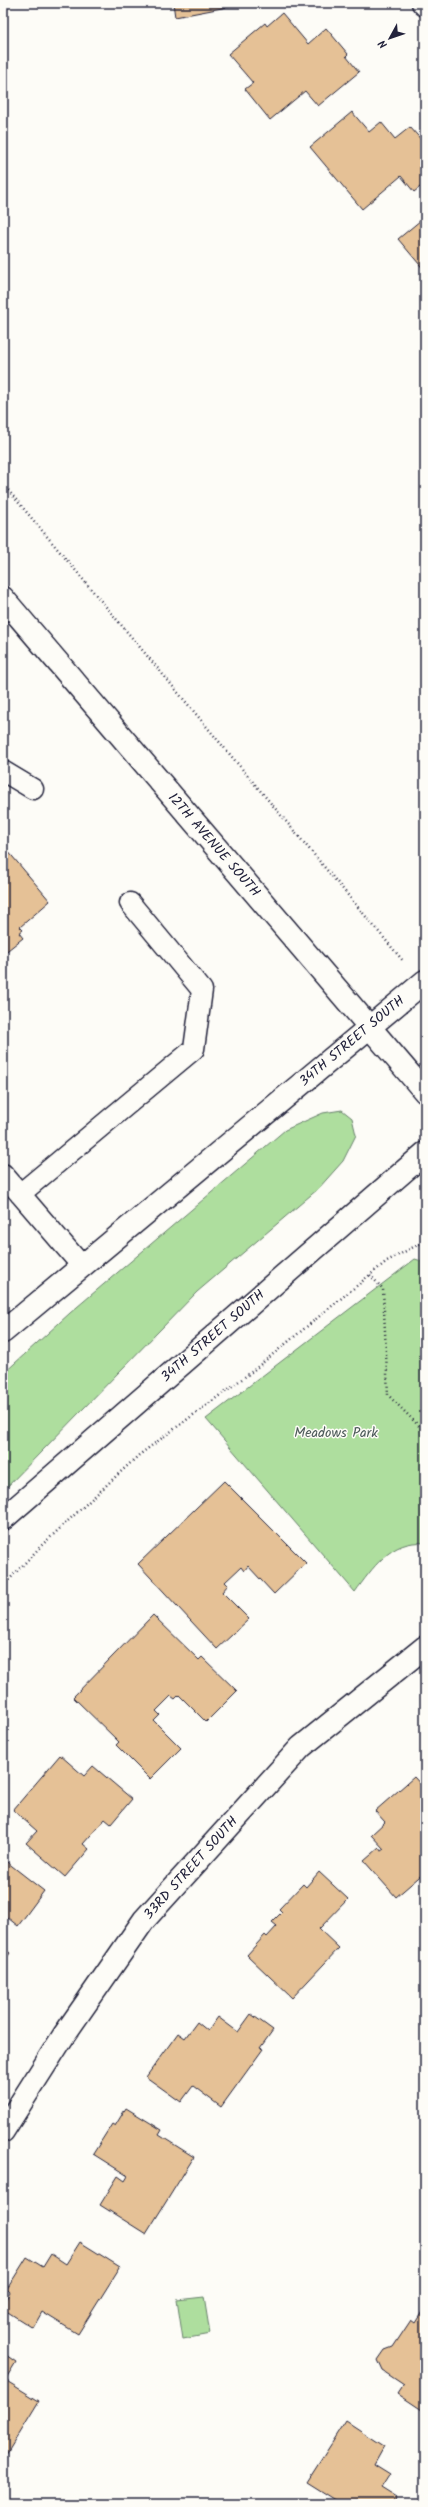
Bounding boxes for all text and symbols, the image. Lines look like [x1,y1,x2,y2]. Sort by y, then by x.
north arrow [370,18,410,58]
text: N [374,35,392,52]
street label: 12TH AVENUE SOUTH [162,788,266,902]
street label: 34TH STREET SOUTH [294,990,410,1092]
street label: 34TH STREET SOUTH [156,1284,270,1388]
park label: Meadows Park [294,1422,378,1444]
street label: 33RD STREET SOUTH [138,1811,244,1925]

